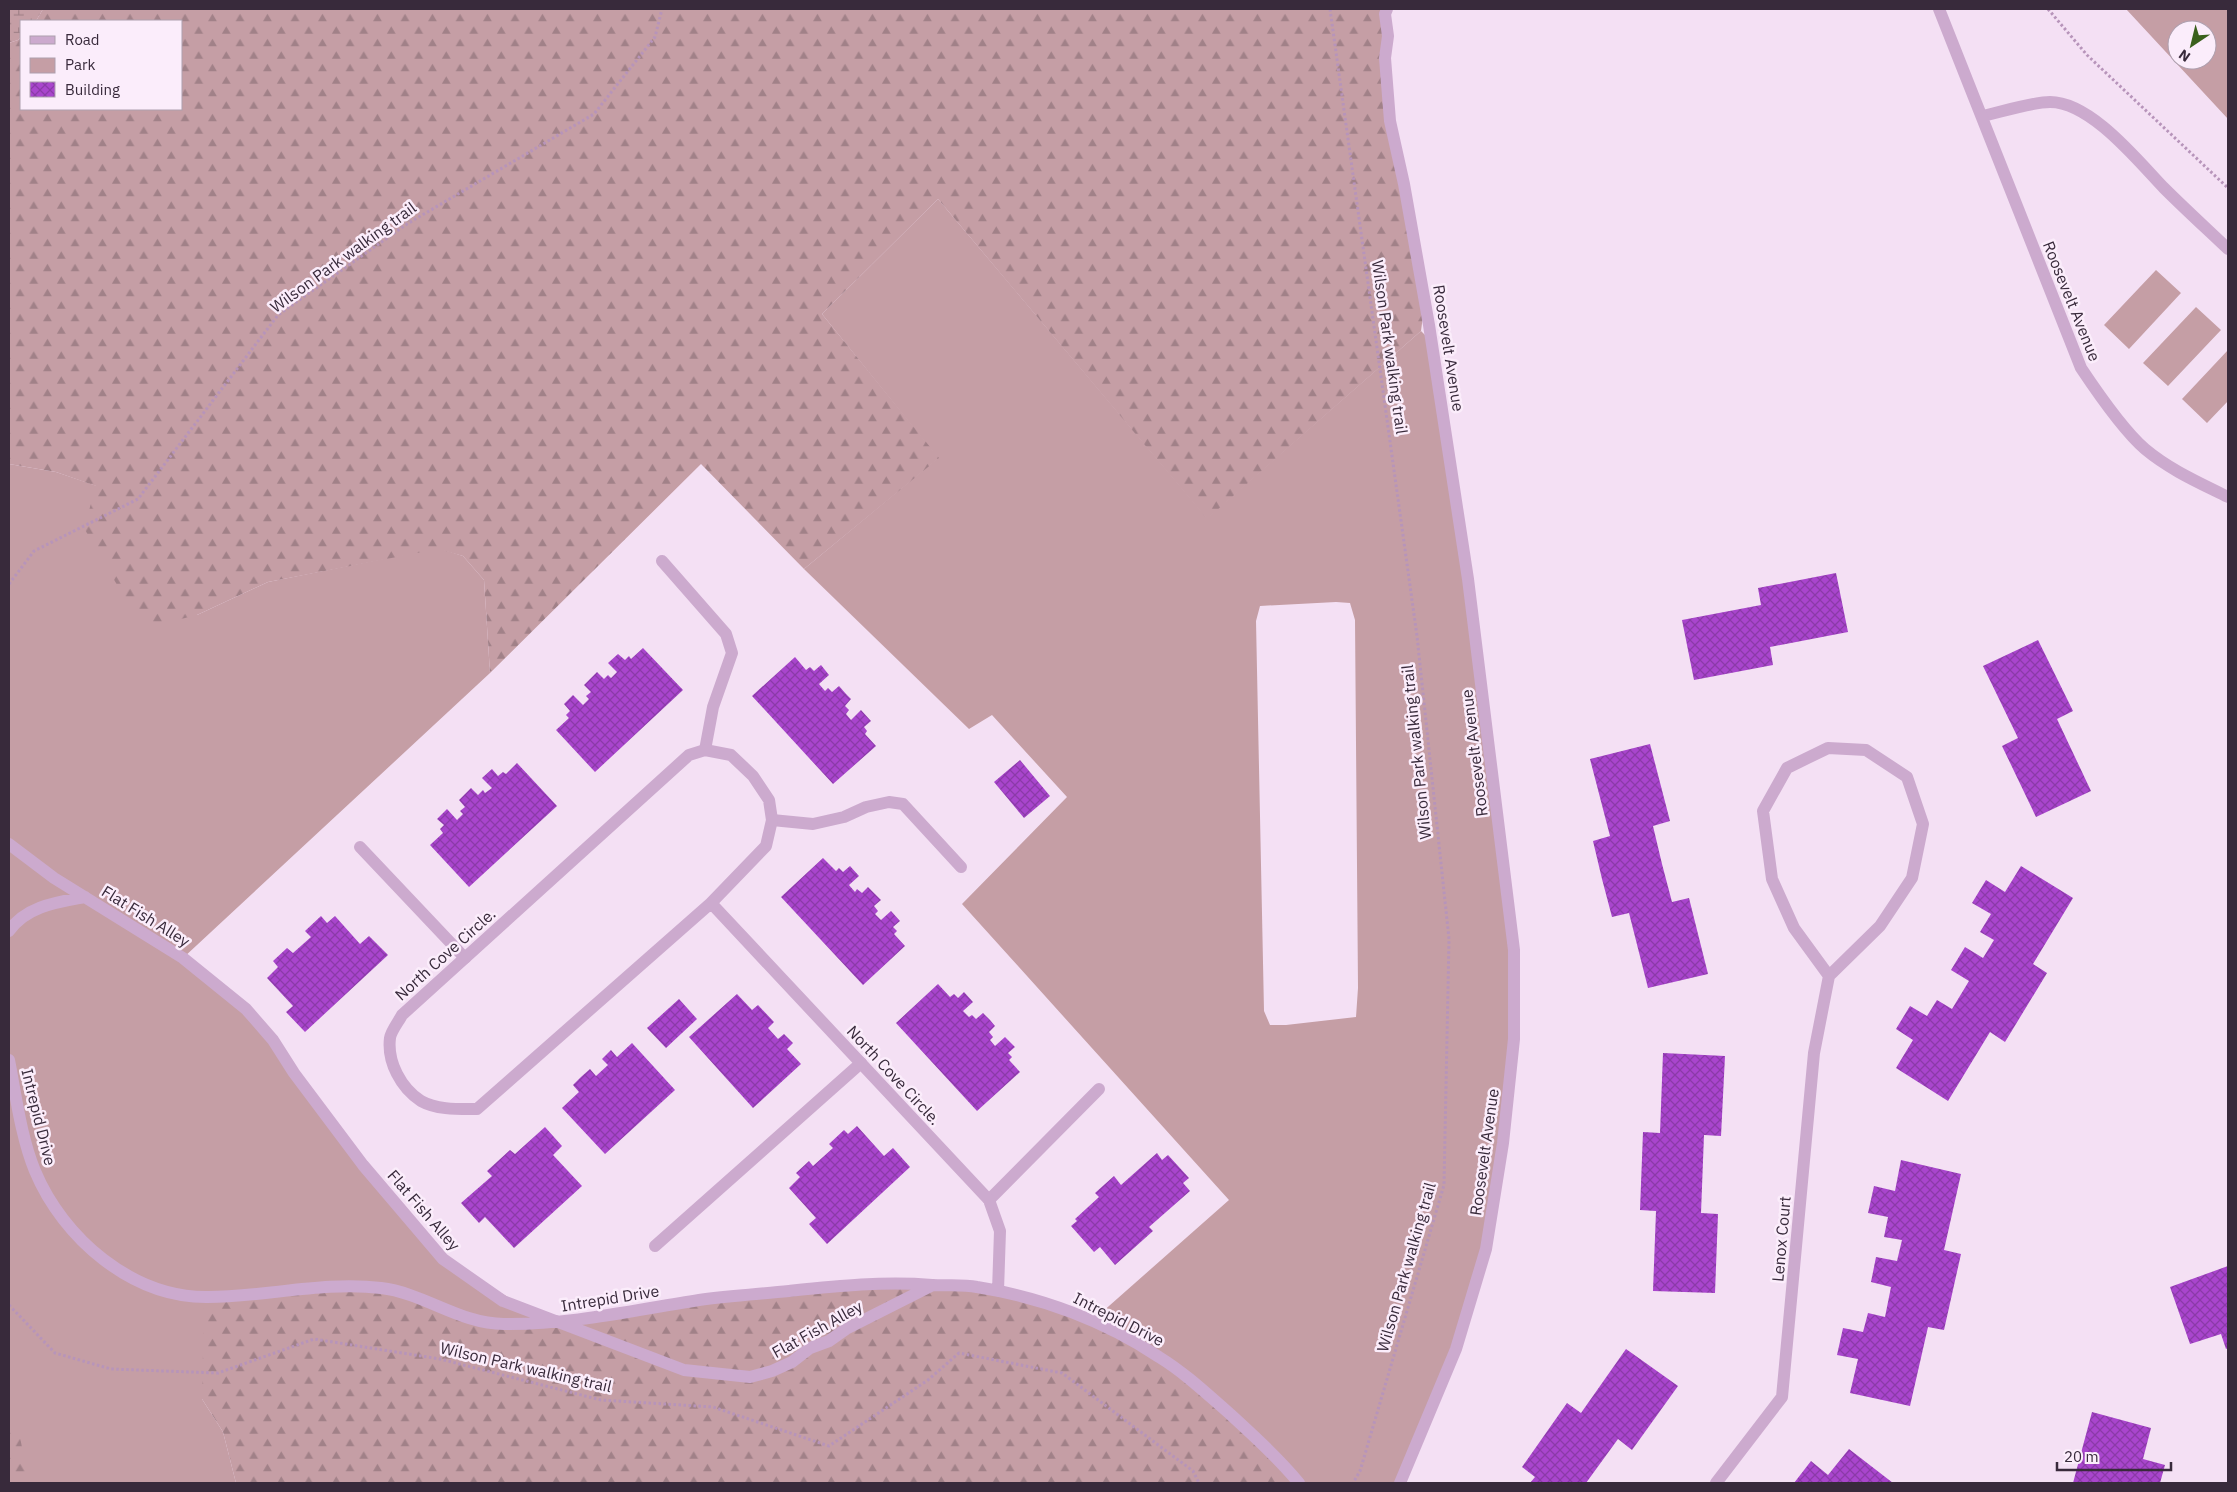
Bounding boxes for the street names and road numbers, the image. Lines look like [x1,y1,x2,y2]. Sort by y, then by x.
street label: Wilson Park walking trail [266,197,420,317]
street label: Roosevelt Avenue [2039,238,2105,364]
street label: Wilson Park walking trail [1368,259,1412,435]
street label: Roosevelt Avenue [1429,283,1469,413]
street label: Wilson Park walking trail [1397,664,1435,840]
street label: Roosevelt Avenue [1456,688,1492,818]
street label: Flat Fish Alley [98,881,194,951]
street label: North Cove Circle. [390,904,500,1004]
street label: North Cove Circle. [843,1021,945,1129]
street label: Intrepid Drive [17,1066,61,1168]
street label: Roosevelt Avenue [1465,1087,1503,1217]
street label: Flat Fish Alley [384,1166,464,1254]
street label: Wilson Park walking trail [1372,1180,1440,1354]
street label: Lenox Court [1767,1195,1795,1283]
street label: Intrepid Drive [559,1280,661,1316]
street label: Intrepid Drive [1070,1288,1168,1351]
street label: Flat Fish Alley [768,1296,866,1362]
street label: Wilson Park walking trail [438,1338,614,1396]

